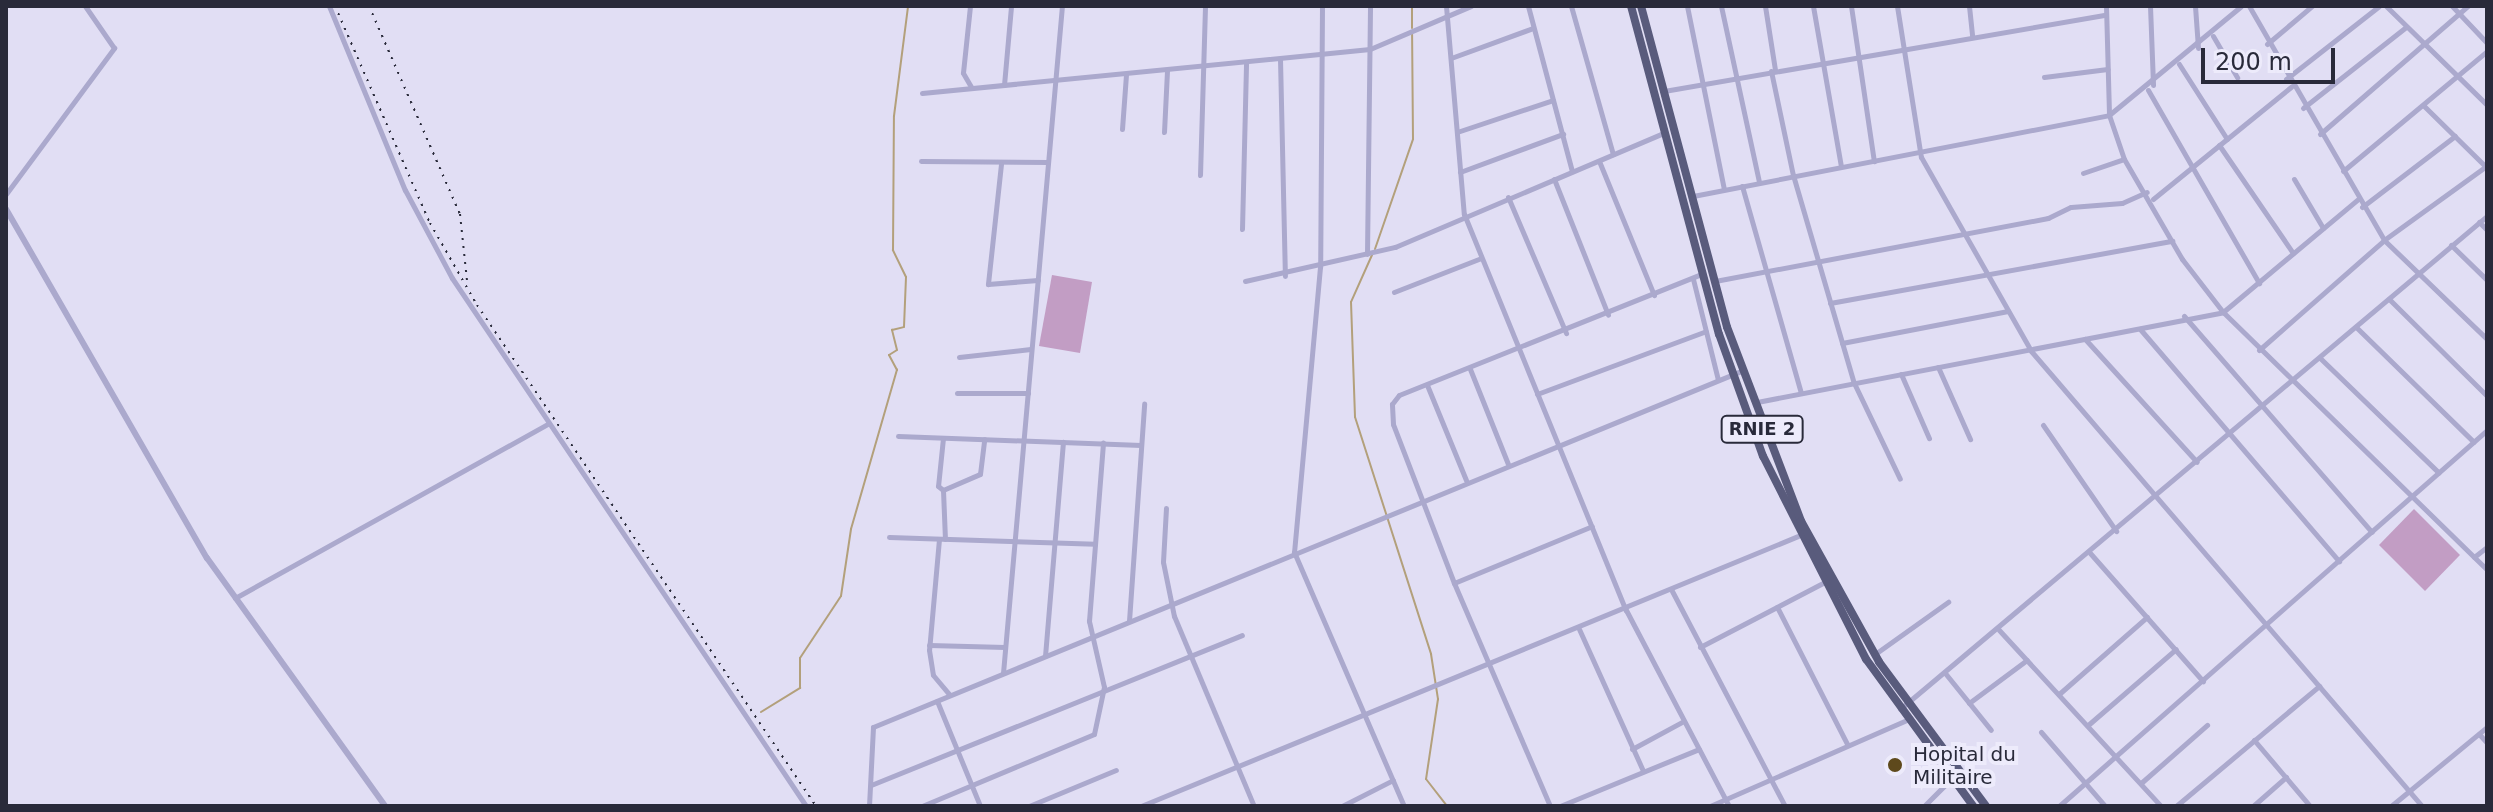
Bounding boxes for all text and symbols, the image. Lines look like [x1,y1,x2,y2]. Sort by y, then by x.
scale bar [2205,32,2339,82]
text: 200 m [2215,48,2292,76]
road number: RNIE 2 [1720,415,1804,443]
place label: Hopital du Militaire [1913,742,2016,789]
marker: Hopital du Militaire [1884,754,1906,776]

